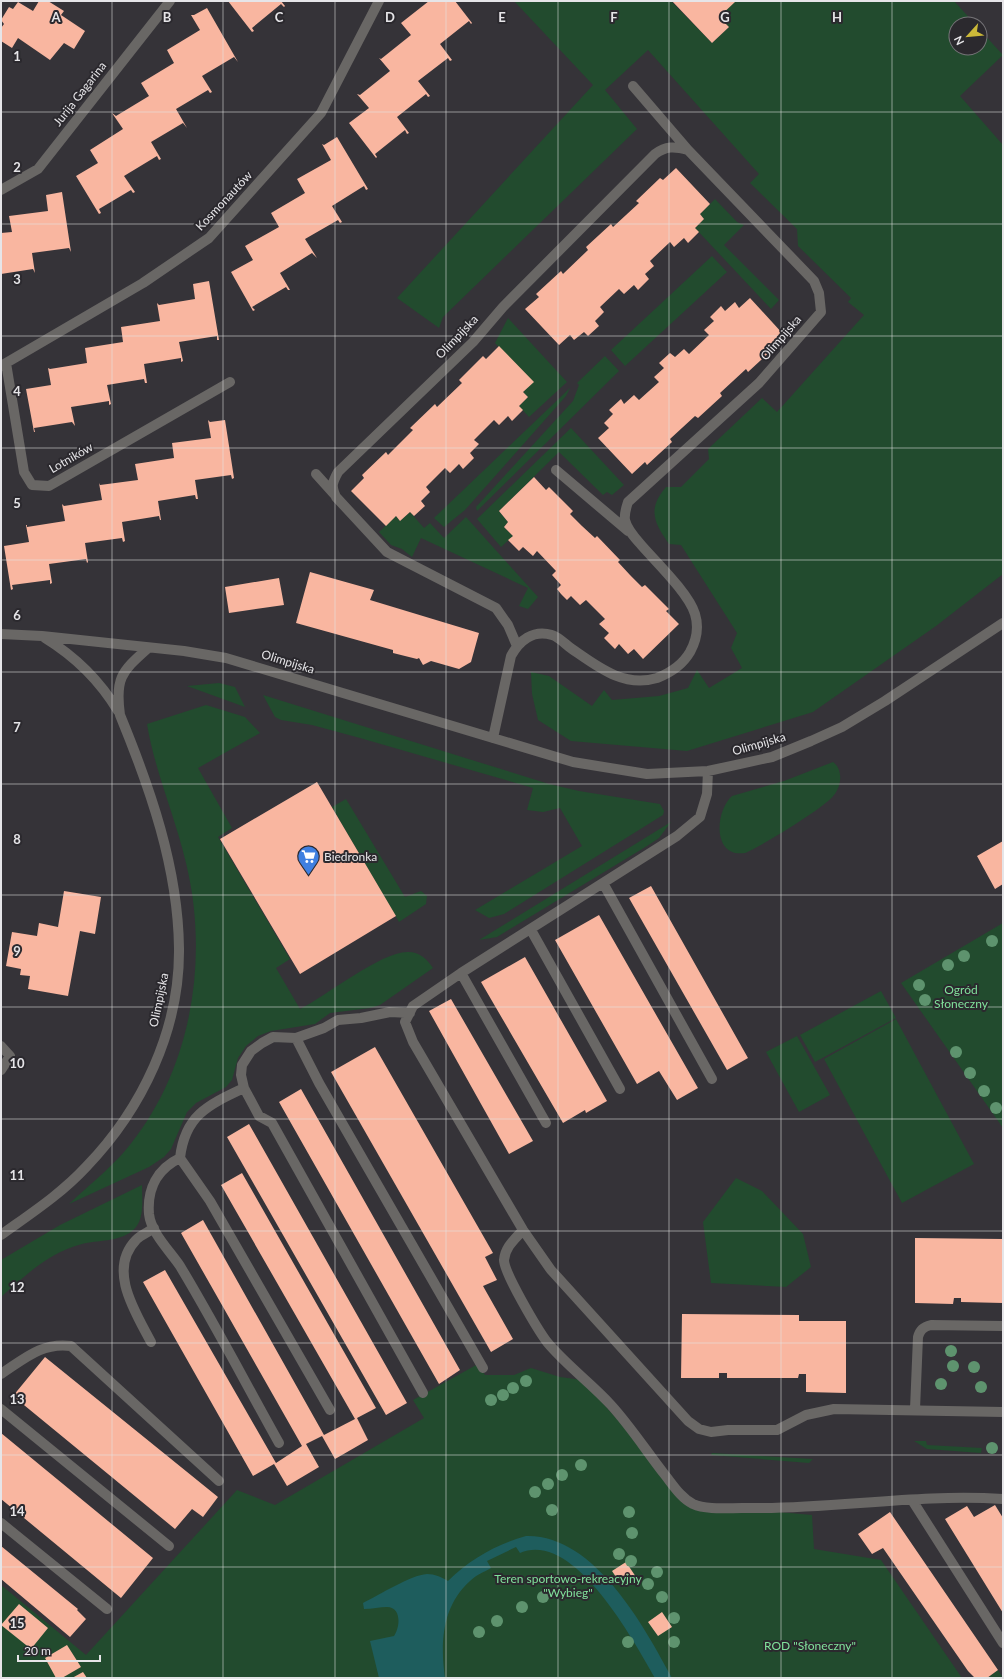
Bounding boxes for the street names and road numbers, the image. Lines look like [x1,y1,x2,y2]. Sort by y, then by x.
street label: Jurija Gagarina [50,58,109,129]
street label: Kosmonautów [192,167,255,234]
street label: Olimpijska [432,312,481,362]
street label: Olimpijska [757,312,804,363]
street label: Lotników [46,439,96,476]
street label: Olimpijska [260,646,317,677]
street label: Olimpijska [730,729,787,758]
street label: Olimpijska [145,971,172,1028]

